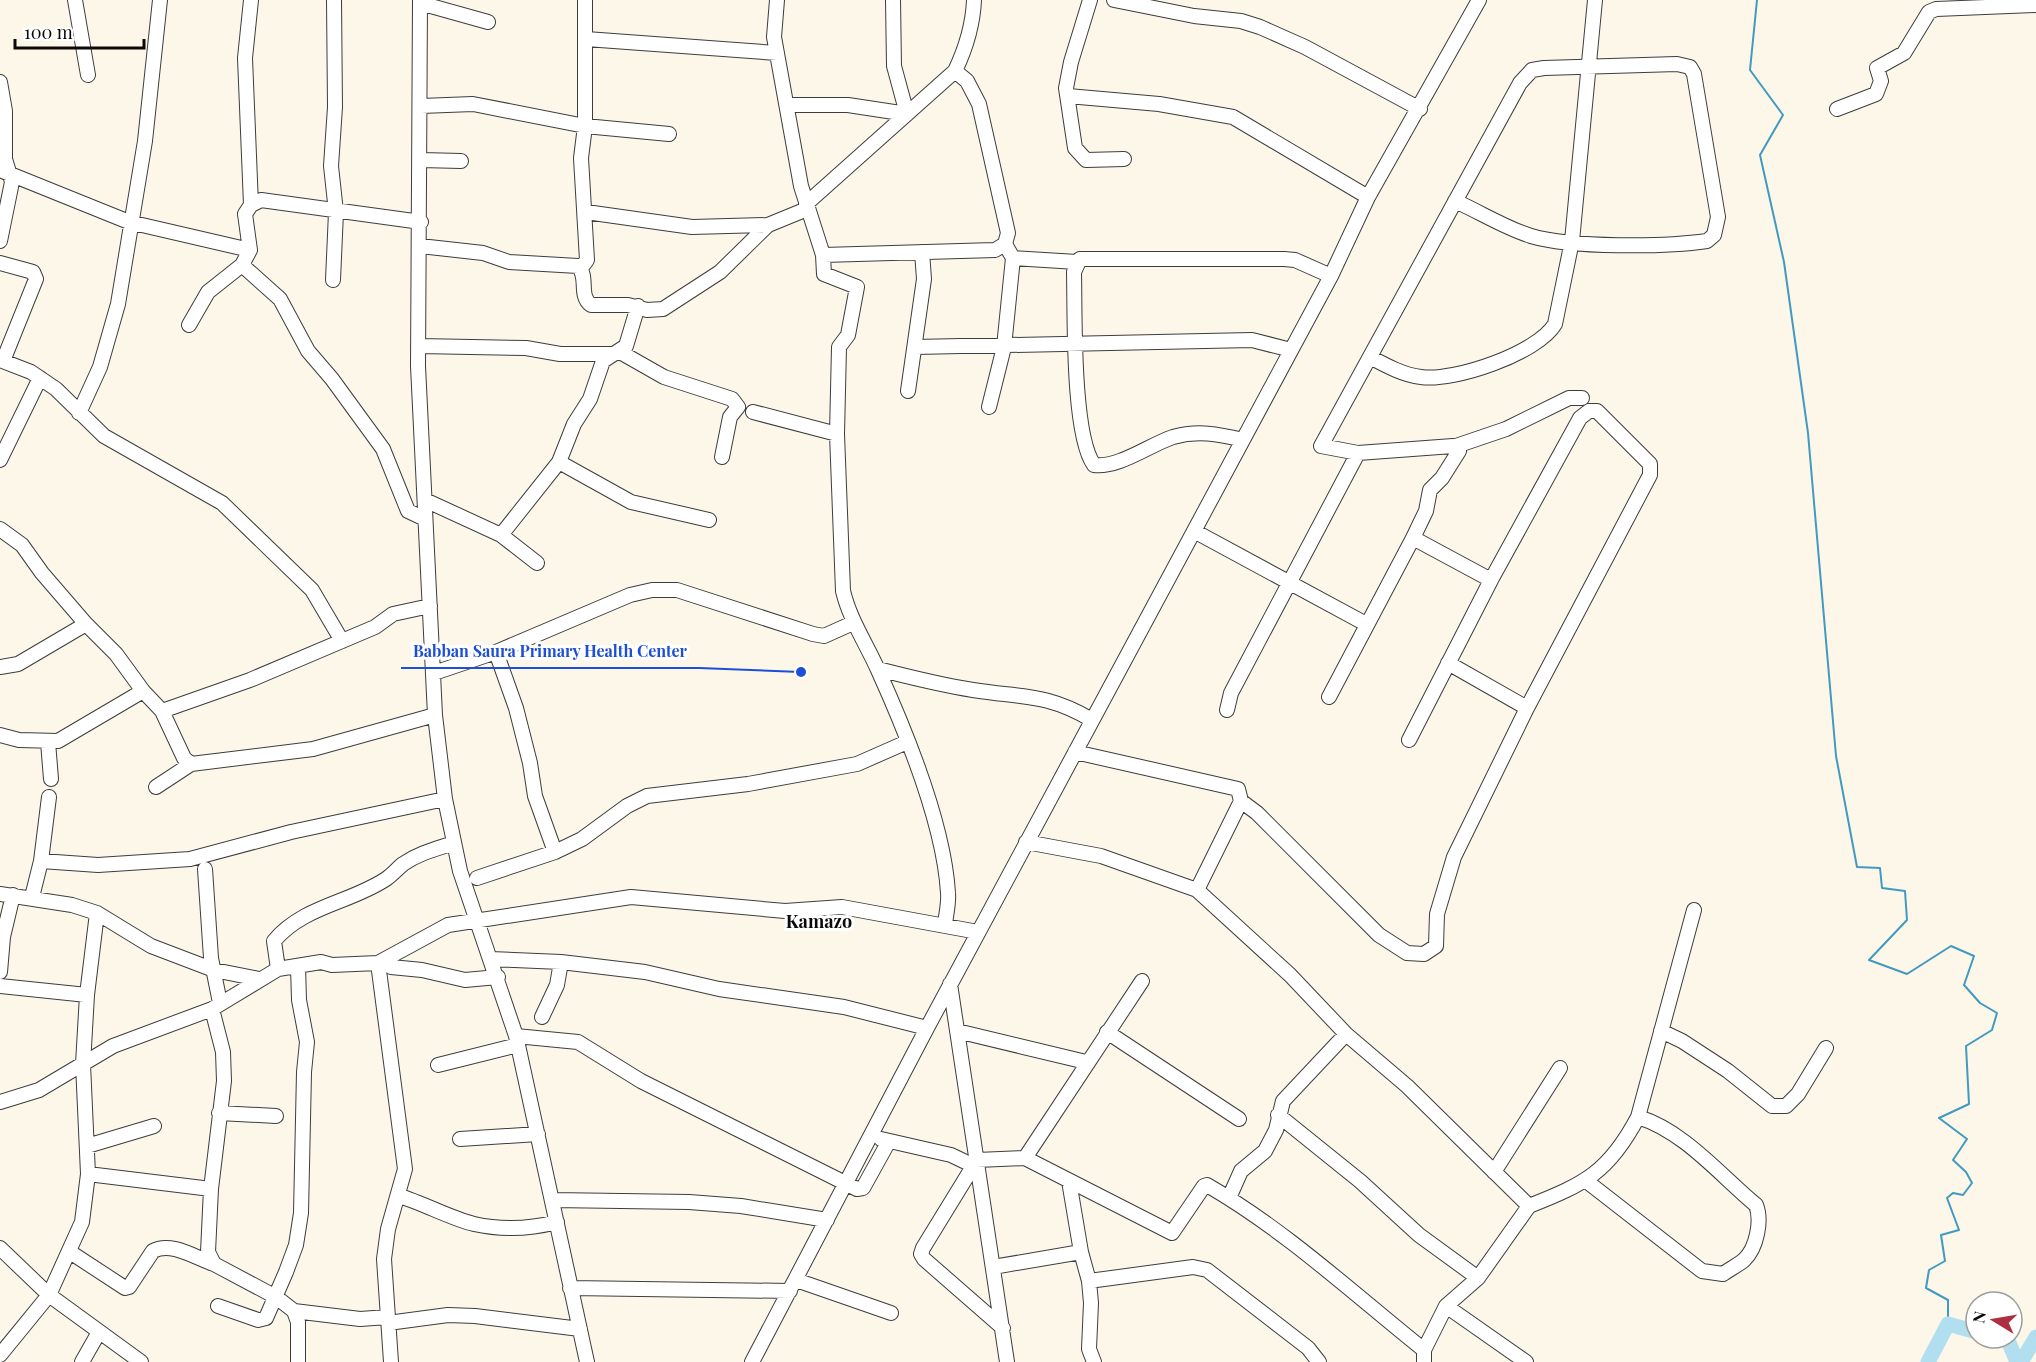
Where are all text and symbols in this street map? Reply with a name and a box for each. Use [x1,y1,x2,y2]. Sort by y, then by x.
scale bar [15,12,144,50]
text: 100 m [24,20,73,44]
callout: Babban Saura Primary Health Center [401,634,699,668]
text: Babban Saura Primary Health Center [413,640,688,661]
district label: Kamazo [786,909,852,933]
north arrow [1964,1290,2024,1350]
text: N [1967,1309,1990,1325]

